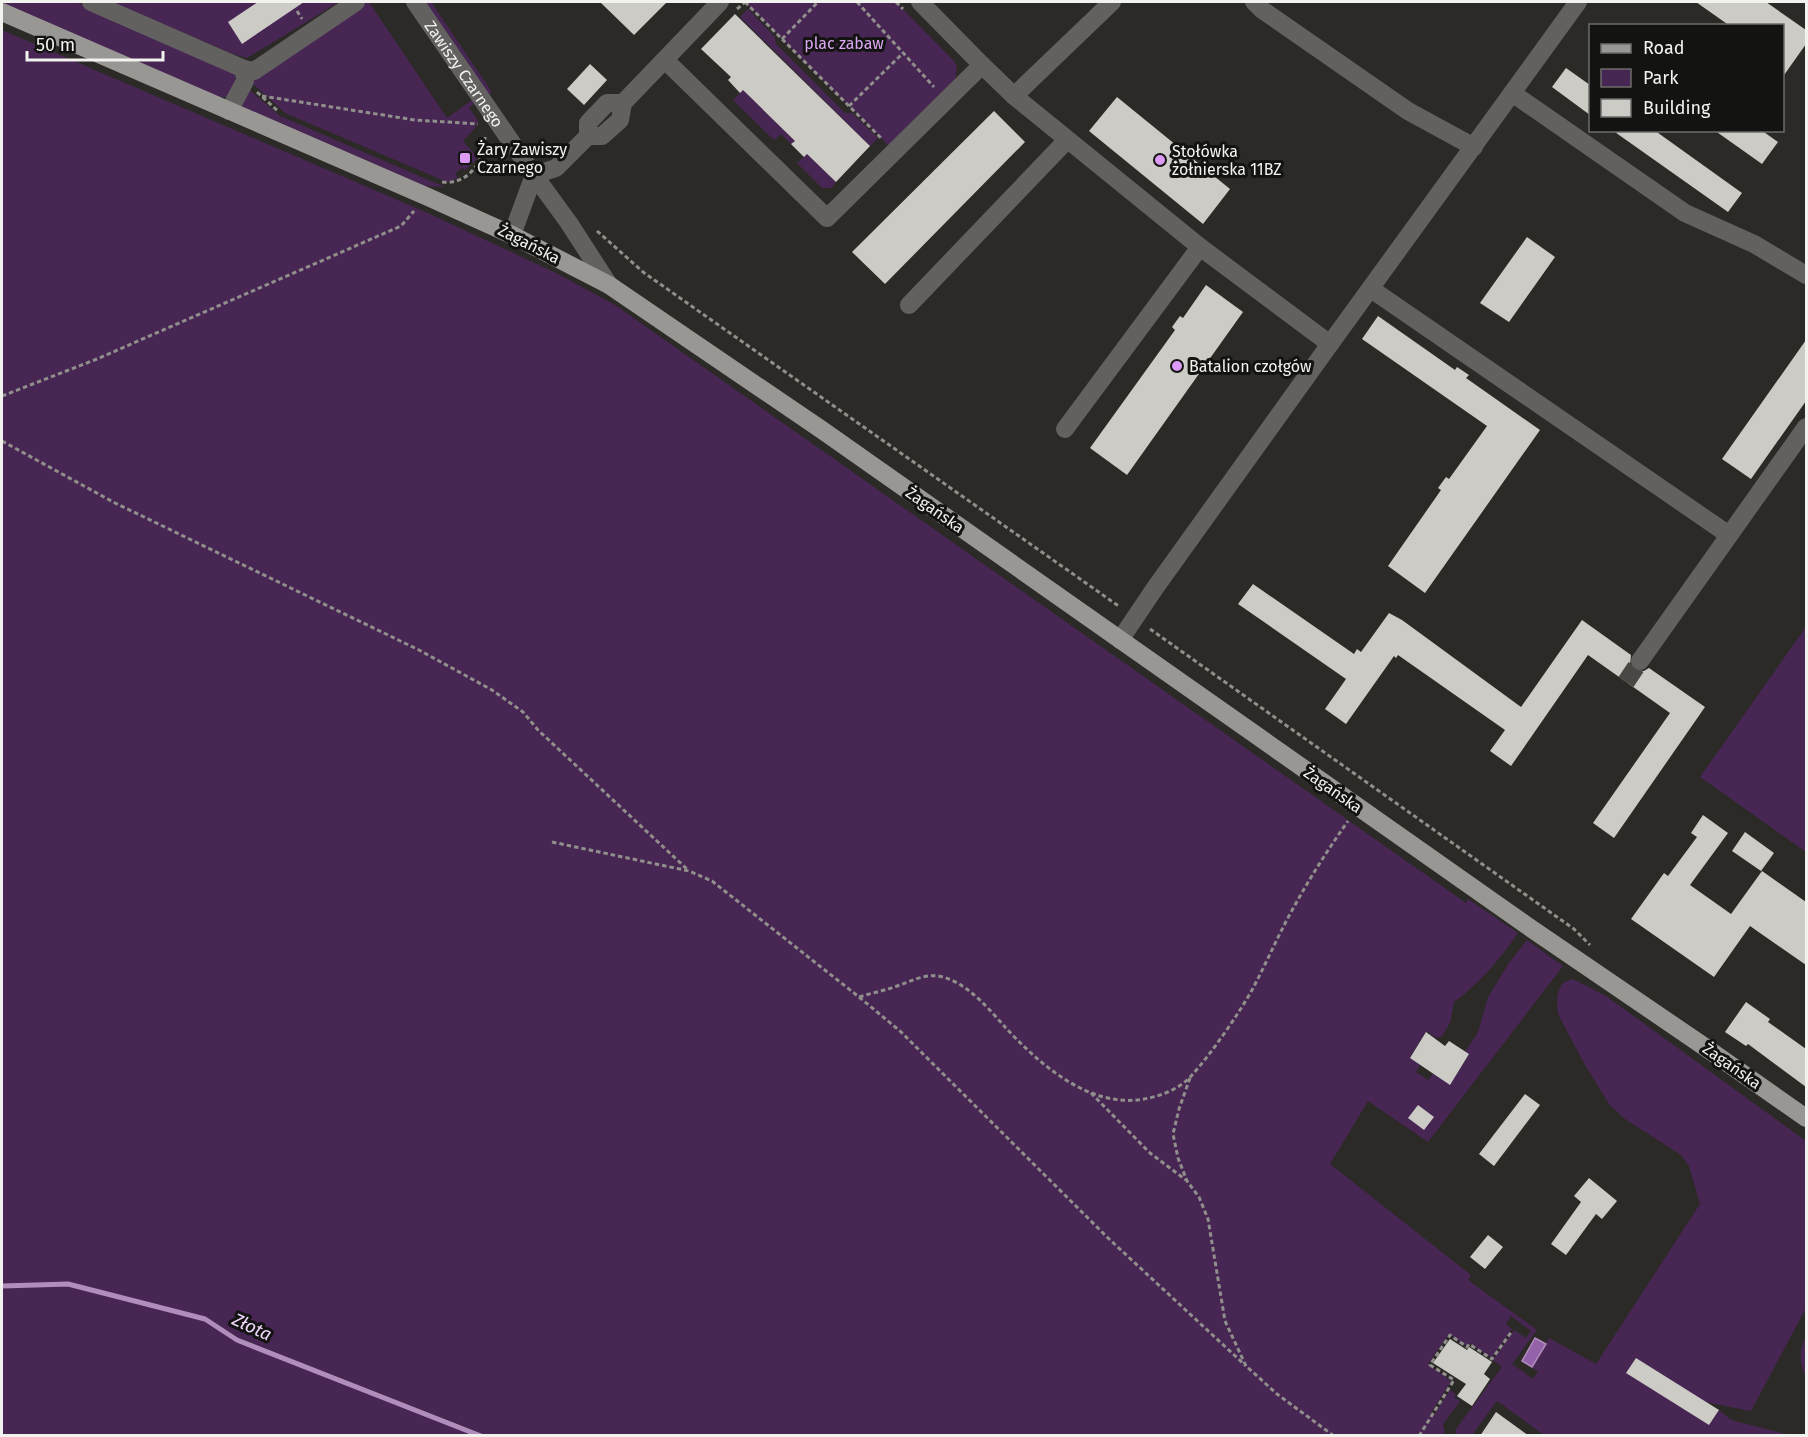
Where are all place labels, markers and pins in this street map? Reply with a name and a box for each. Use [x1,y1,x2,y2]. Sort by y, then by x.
place label: Żary Zawiszy Czarnego [477,139,567,177]
place label: Stołówka żołnierska 11BZ [1172,142,1282,179]
marker: Żary Zawiszy Czarnego [458,151,472,165]
marker: Stołówka żołnierska 11BZ [1153,153,1167,167]
place label: Batalion czołgów [1189,357,1312,376]
marker: Batalion czołgów [1170,359,1184,373]

